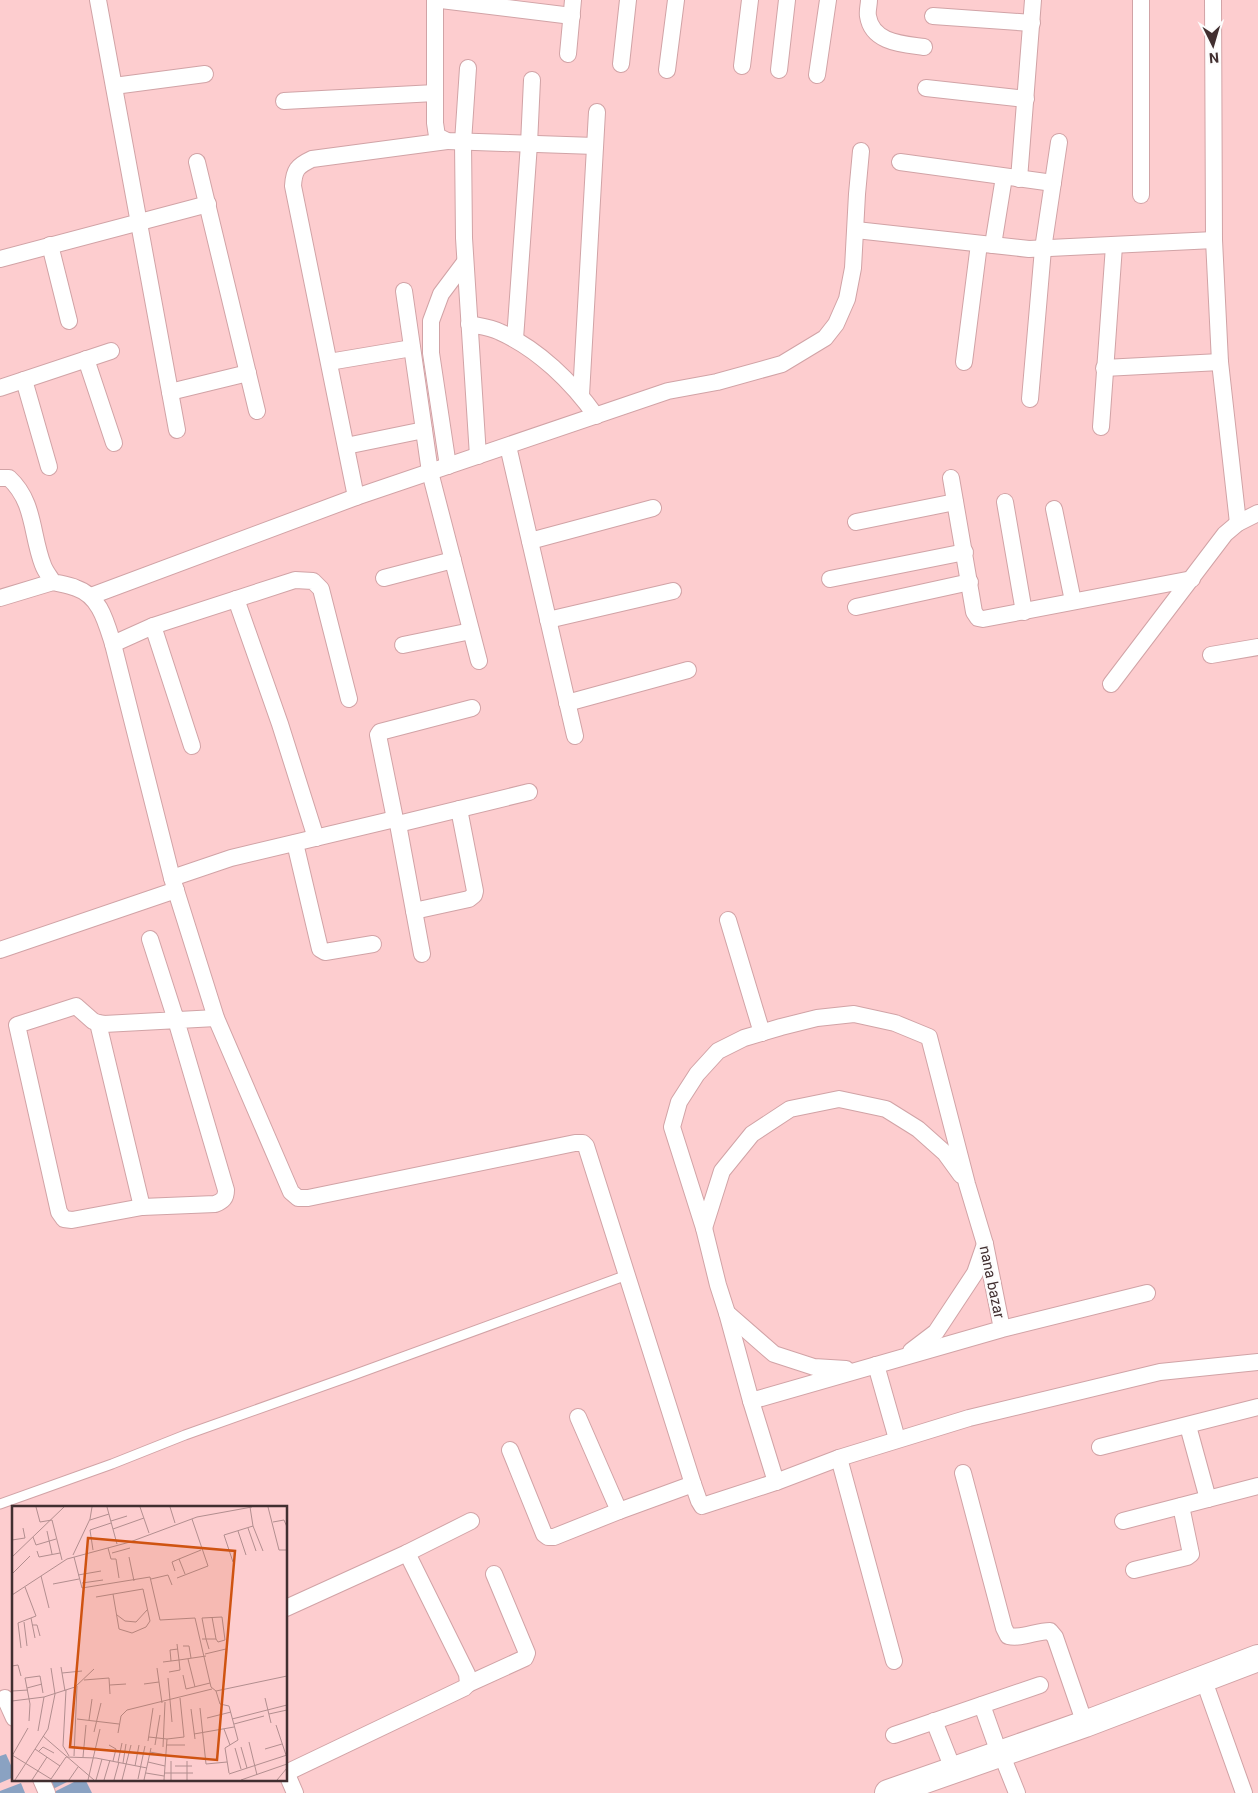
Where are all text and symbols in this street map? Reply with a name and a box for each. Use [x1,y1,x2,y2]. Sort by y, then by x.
north arrow [1188,20,1238,70]
text: N [1209,50,1220,66]
street label: nana bazar [976,1244,1008,1320]
inset map [12,1506,288,1780]

